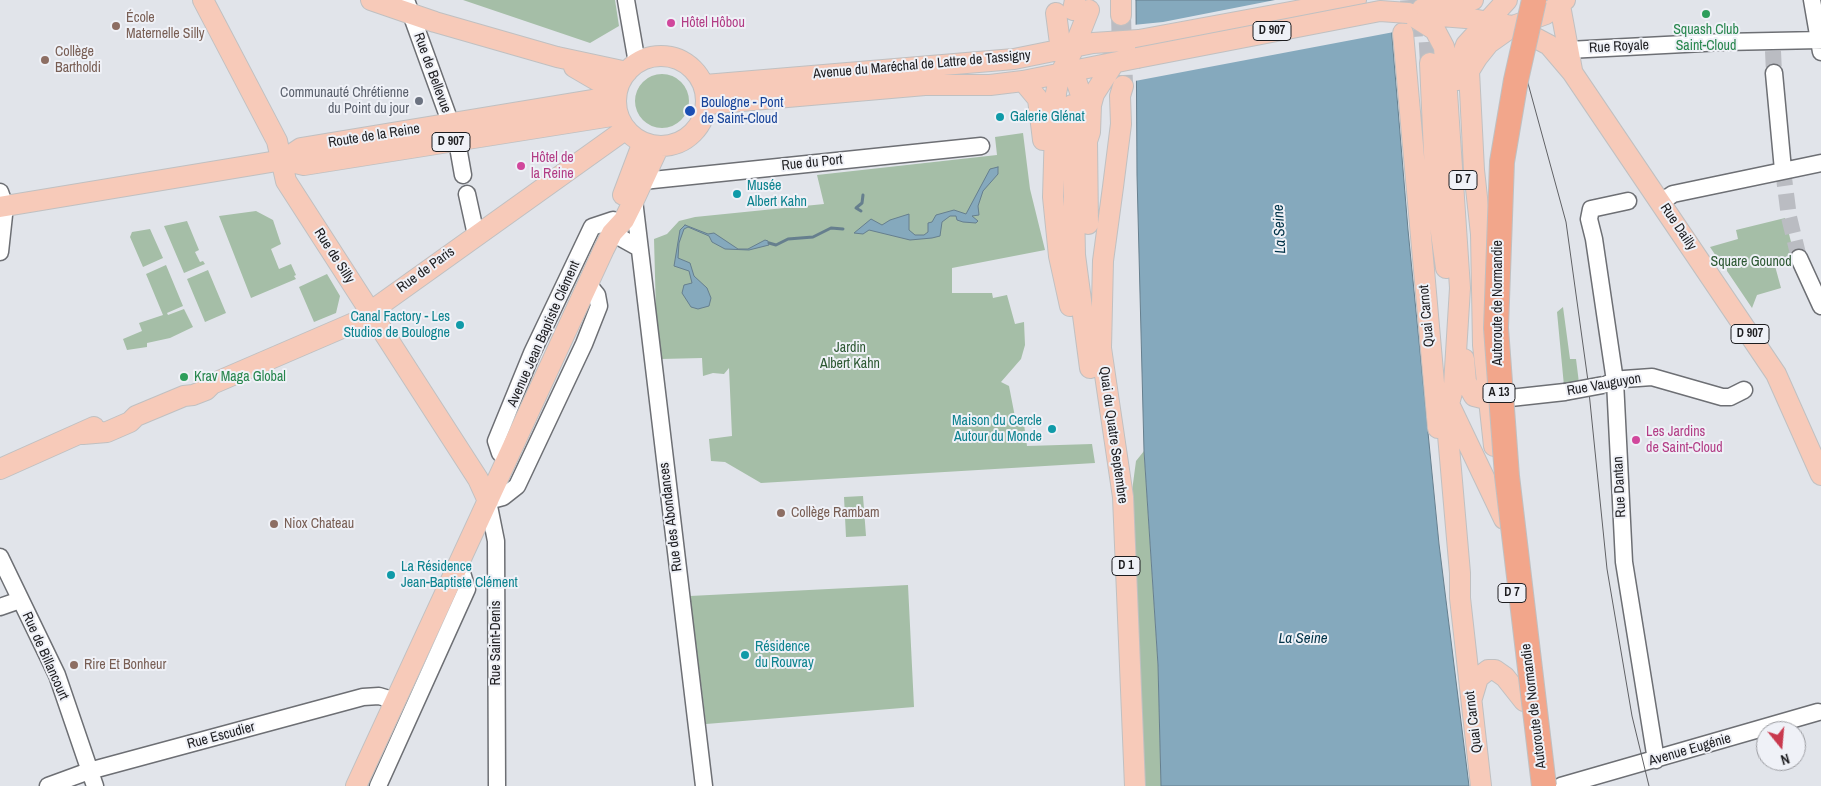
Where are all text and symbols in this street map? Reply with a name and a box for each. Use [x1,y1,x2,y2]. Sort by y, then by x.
marker: Squash Club Saint-Cloud [1700,8,1712,20]
place label: École Maternelle Silly [126,10,204,42]
place label: Hôtel Hôbou [681,15,745,31]
marker: Hôtel Hôbou [665,17,677,29]
marker: École Maternelle Silly [110,20,122,32]
road number: D 907 [1253,22,1291,40]
place label: Squash Club Saint-Cloud [1673,22,1739,54]
street label: Rue de Bellevue [410,31,454,115]
street label: Rue Royale [1589,37,1649,57]
place label: Collège Bartholdi [55,44,101,76]
street label: Avenue du Maréchal de Lattre de Tassigny [813,47,1031,83]
marker: Collège Bartholdi [39,54,51,66]
place label: Communauté Chrétienne du Point du jour [280,85,409,118]
marker: Communauté Chrétienne du Point du jour [413,95,425,107]
place label: Boulogne - Pont de Saint-Cloud [701,95,783,128]
marker: Boulogne - Pont de Saint-Cloud [683,104,697,118]
place label: Galerie Glénat [1010,109,1085,125]
marker: Galerie Glénat [994,111,1006,123]
street label: Route de la Reine [327,120,421,152]
road number: D 907 [432,132,470,152]
place label: Hôtel de la Reine [531,150,574,182]
street label: Rue du Port [781,151,843,175]
marker: Hôtel de la Reine [515,160,527,172]
road number: D 7 [1449,170,1477,190]
place label: Musée Albert Kahn [747,178,807,210]
marker: Musée Albert Kahn [731,188,743,200]
street label: Rue Dailly [1656,200,1700,254]
water label: La Seine [1270,204,1290,254]
street label: Rue de Silly [310,225,358,287]
street label: Autoroute de Normandie [1490,240,1506,366]
street label: Rue de Paris [394,244,458,296]
park label: Square Gounod [1710,254,1792,270]
street label: Avenue Jean Baptiste Clément [504,258,584,410]
street label: Quai Carnot [1416,284,1438,348]
place label: Canal Factory - Les Studios de Boulogne [343,309,450,342]
marker: Canal Factory - Les Studios de Boulogne [454,319,466,331]
road number: D 907 [1731,324,1769,344]
park label: Jardin Albert Kahn [820,340,880,372]
street label: Quai du Quatre Septembre [1095,365,1131,505]
place label: Krav Maga Global [194,369,286,385]
street label: Rue Vauguyon [1566,370,1642,400]
marker: Krav Maga Global [178,371,190,383]
road number: A 13 [1483,383,1515,402]
place label: Maison du Cercle Autour du Monde [952,413,1042,446]
marker: Maison du Cercle Autour du Monde [1046,423,1058,435]
place label: Les Jardins de Saint-Cloud [1646,424,1723,457]
marker: Les Jardins de Saint-Cloud [1630,434,1642,446]
street label: Rue Dantan [1610,456,1630,518]
street label: Rue des Abondances [656,461,686,573]
place label: Collège Rambam [791,505,880,521]
marker: Collège Rambam [775,507,787,519]
place label: Niox Chateau [284,516,354,532]
marker: Niox Chateau [268,518,280,530]
road number: D 1 [1112,556,1140,576]
place label: La Résidence Jean-Baptiste Clément [401,559,518,592]
marker: La Résidence Jean-Baptiste Clément [385,569,397,581]
road number: D 7 [1498,584,1526,602]
street label: Rue Saint-Denis [488,601,504,685]
street label: Rue de Billancourt [18,609,72,703]
water label: La Seine [1278,630,1328,648]
place label: Résidence du Rouvray [755,639,814,672]
street label: Autoroute de Normandie [1518,643,1550,769]
marker: Résidence du Rouvray [739,649,751,661]
place label: Rire Et Bonheur [84,657,166,673]
marker: Rire Et Bonheur [68,659,80,671]
street label: Quai Carnot [1462,690,1486,754]
street label: Rue Escudier [185,719,257,753]
north arrow [1756,721,1806,771]
street label: Avenue Eugénie [1647,730,1733,770]
text: N [1779,750,1792,769]

